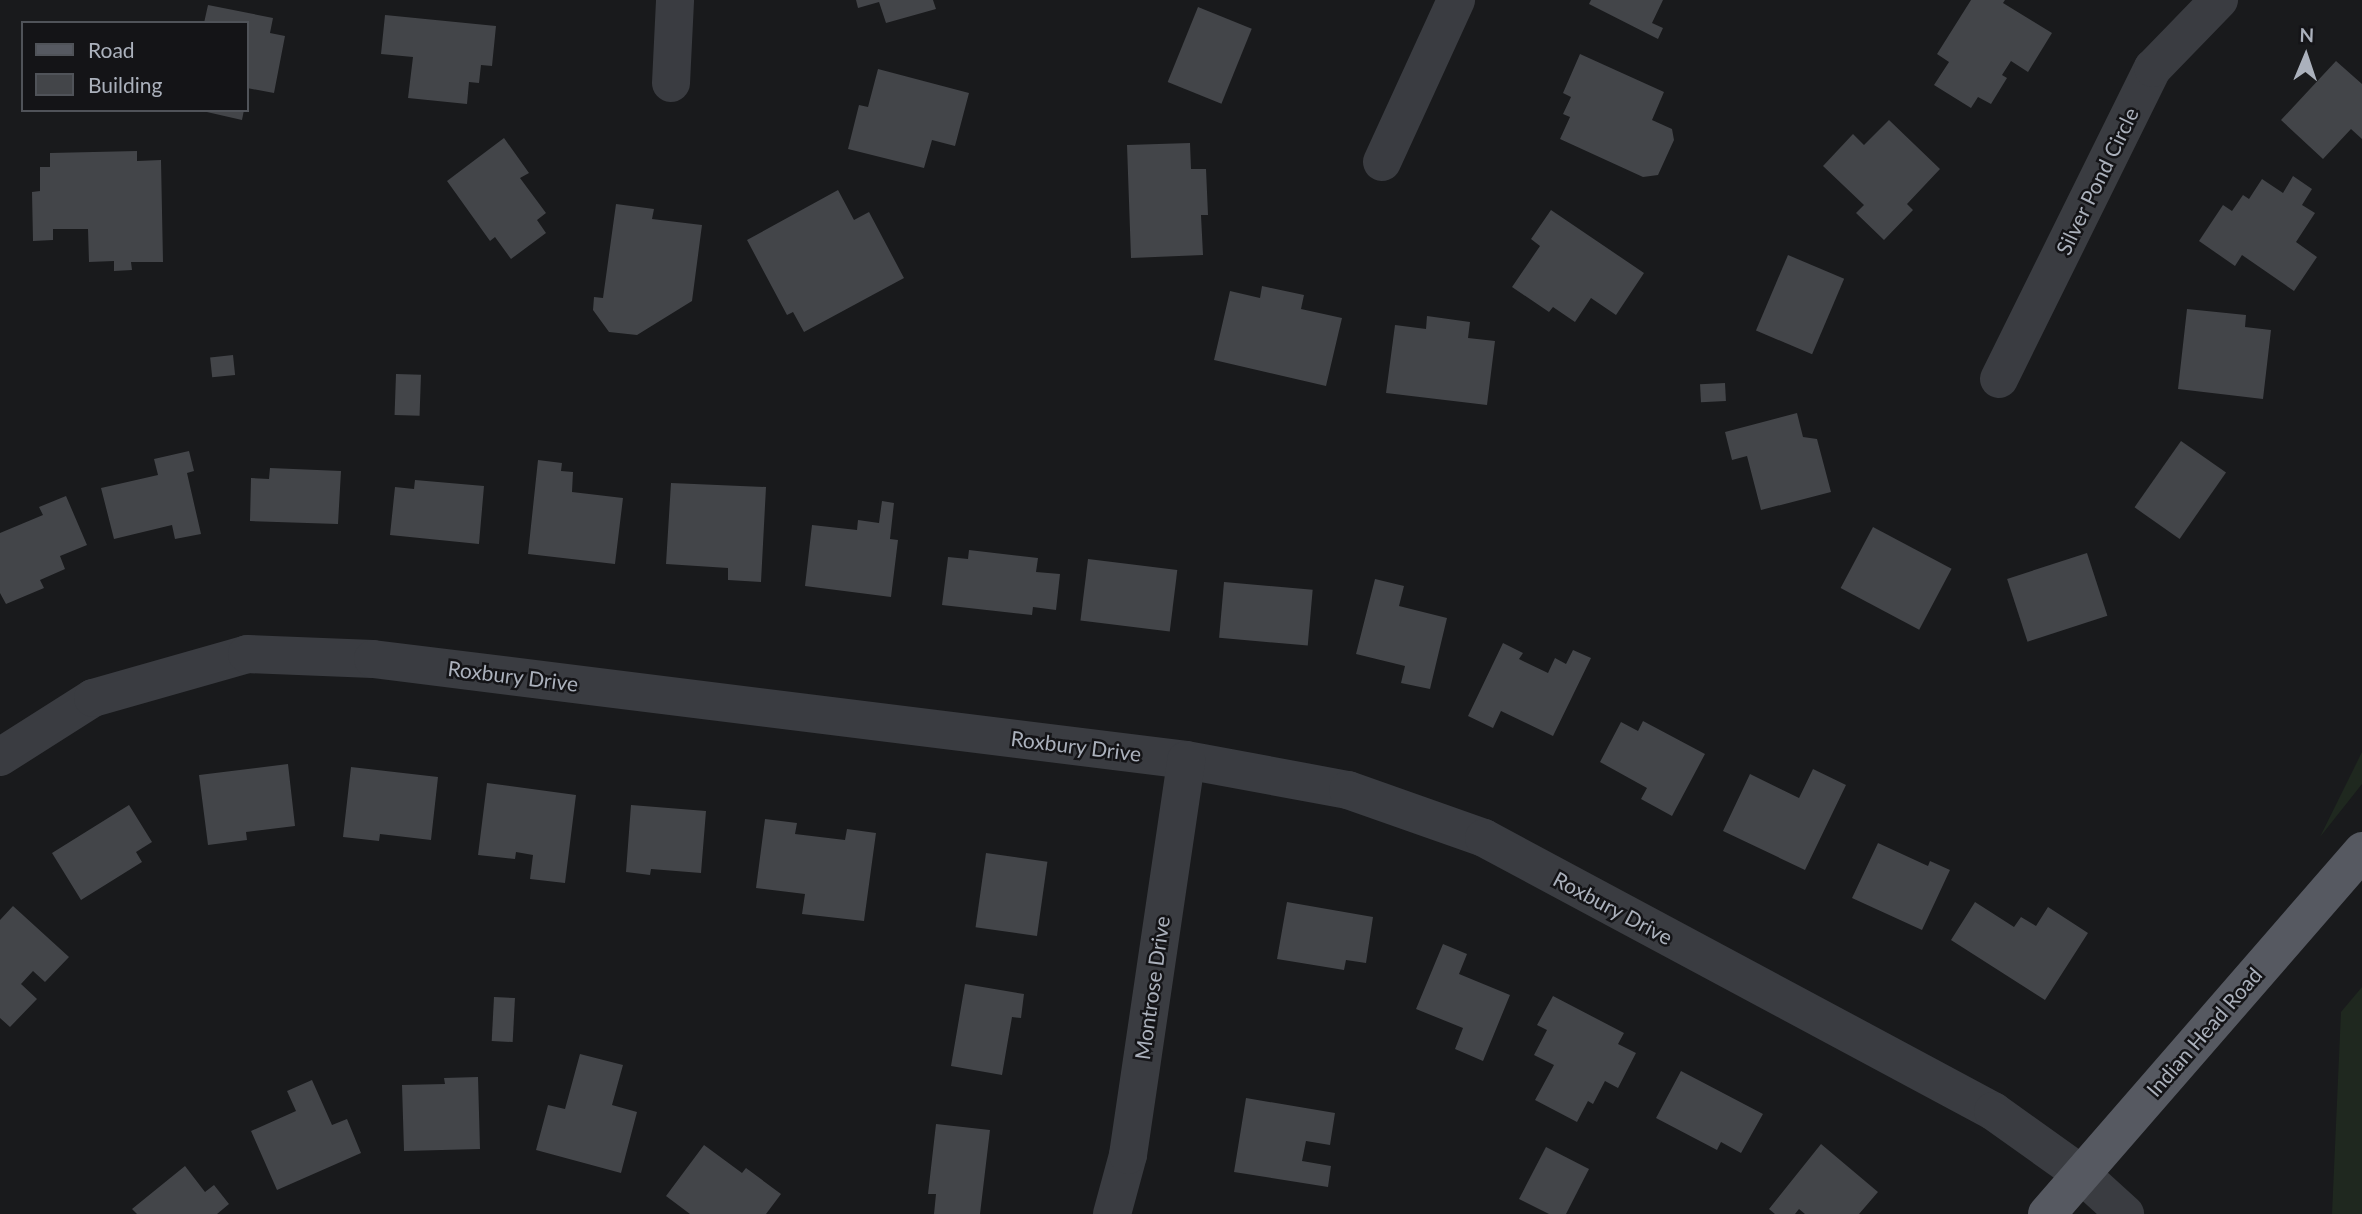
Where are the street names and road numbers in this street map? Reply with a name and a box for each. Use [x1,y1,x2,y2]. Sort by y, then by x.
street label: Silver Pond Circle [2050,103,2144,259]
street label: Roxbury Drive [446,655,580,697]
street label: Roxbury Drive [1009,725,1143,767]
street label: Roxbury Drive [1549,866,1677,950]
street label: Montrose Drive [1129,914,1175,1062]
street label: Indian Head Road [2141,962,2267,1102]

